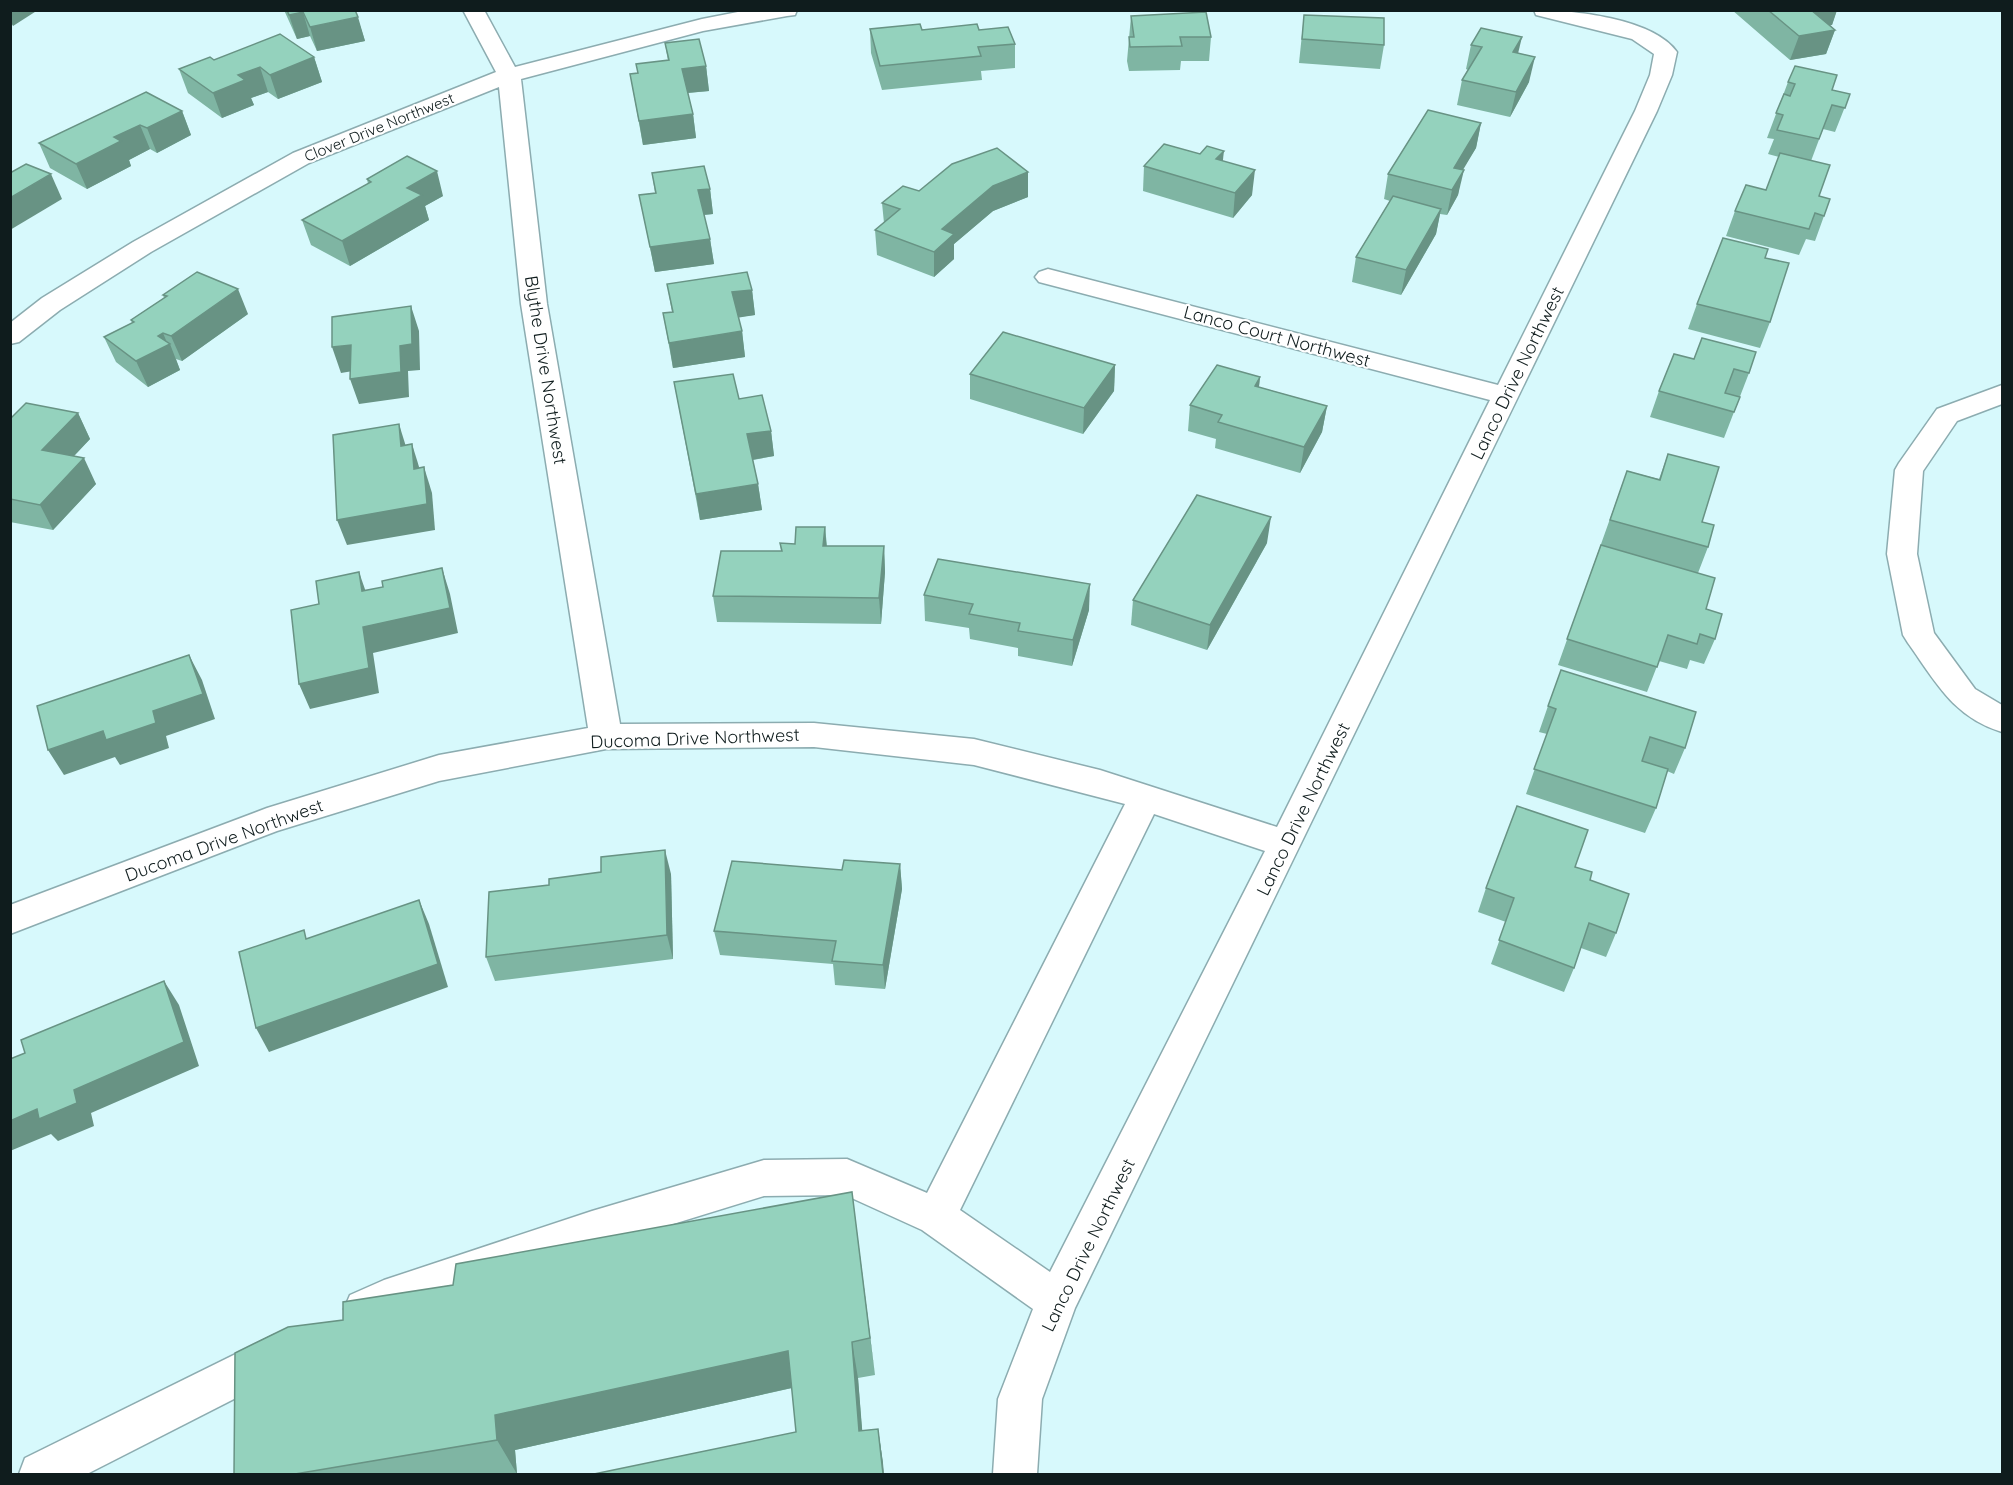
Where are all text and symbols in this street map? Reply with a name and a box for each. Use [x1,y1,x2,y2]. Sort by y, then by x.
street label: Clover Drive Northwest [301,88,457,166]
street label: Blythe Drive Northwest [520,274,572,466]
street label: Lanco Drive Northwest [1465,283,1569,463]
street label: Lanco Court Northwest [1181,300,1373,372]
street label: Lanco Drive Northwest [1251,719,1355,899]
street label: Ducoma Drive Northwest [590,723,800,753]
street label: Ducoma Drive Northwest [122,793,326,887]
street label: Lanco Drive Northwest [1036,1155,1140,1335]

